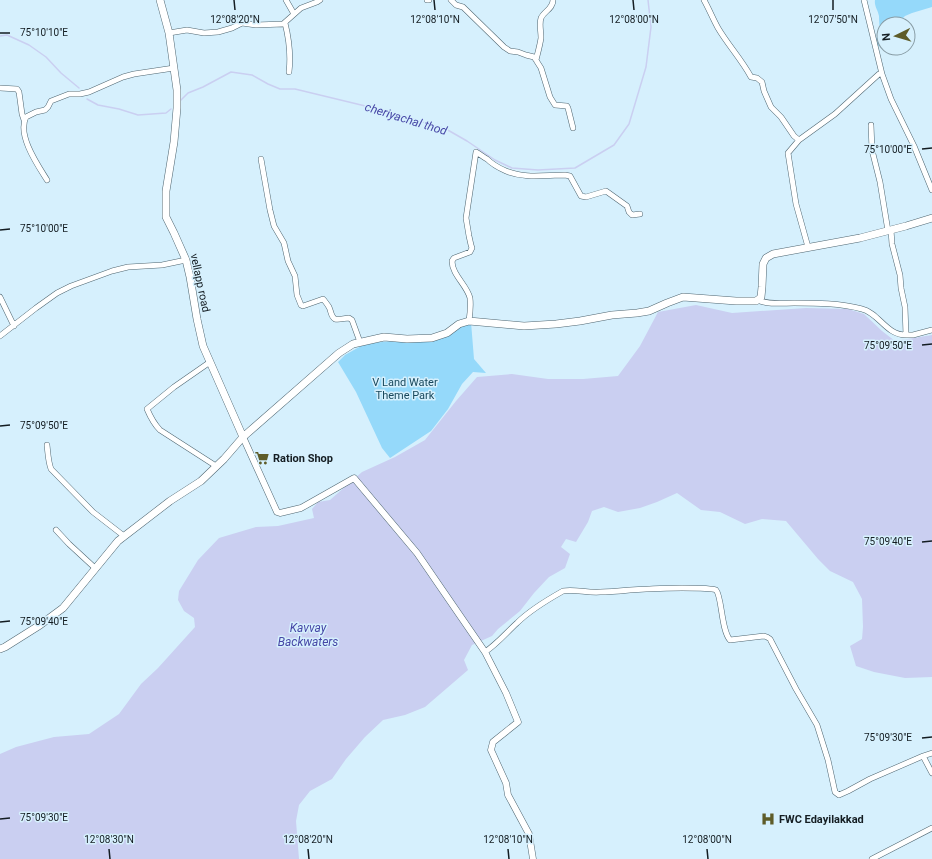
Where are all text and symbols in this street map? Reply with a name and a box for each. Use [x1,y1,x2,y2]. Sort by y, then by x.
text: 12°08'20"N [210,14,260,25]
text: 12°08'10"N [410,14,460,25]
text: 12°08'00"N [609,14,659,25]
text: 12°07'50"N [808,14,858,25]
north arrow [876,16,916,56]
text: 75°10'10"E [20,27,68,38]
text: N [880,32,893,41]
water label: cheriyachal thod [363,100,449,138]
text: 75°10'00"E [864,144,912,155]
text: 75°10'00"E [20,223,68,234]
street label: vellapp road [187,253,213,313]
text: 75°09'50"E [864,340,912,351]
park label: V Land Water Theme Park [372,376,438,402]
text: 75°09'50"E [20,420,68,431]
supermarket icon: Ration Shop [254,450,270,466]
place label: Ration Shop [273,452,333,465]
text: 75°09'40"E [864,536,912,547]
text: 75°09'40"E [20,616,68,627]
water label: Kavvay Backwaters [278,621,338,649]
text: 75°09'30"E [864,732,912,743]
hospital icon: FWC Edayilakkad [760,811,776,827]
text: 75°09'30"E [20,812,68,823]
place label: FWC Edayilakkad [779,813,864,826]
text: 12°08'30"N [84,834,134,845]
text: 12°08'20"N [283,834,333,845]
text: 12°08'10"N [483,834,533,845]
text: 12°08'00"N [682,834,732,845]

